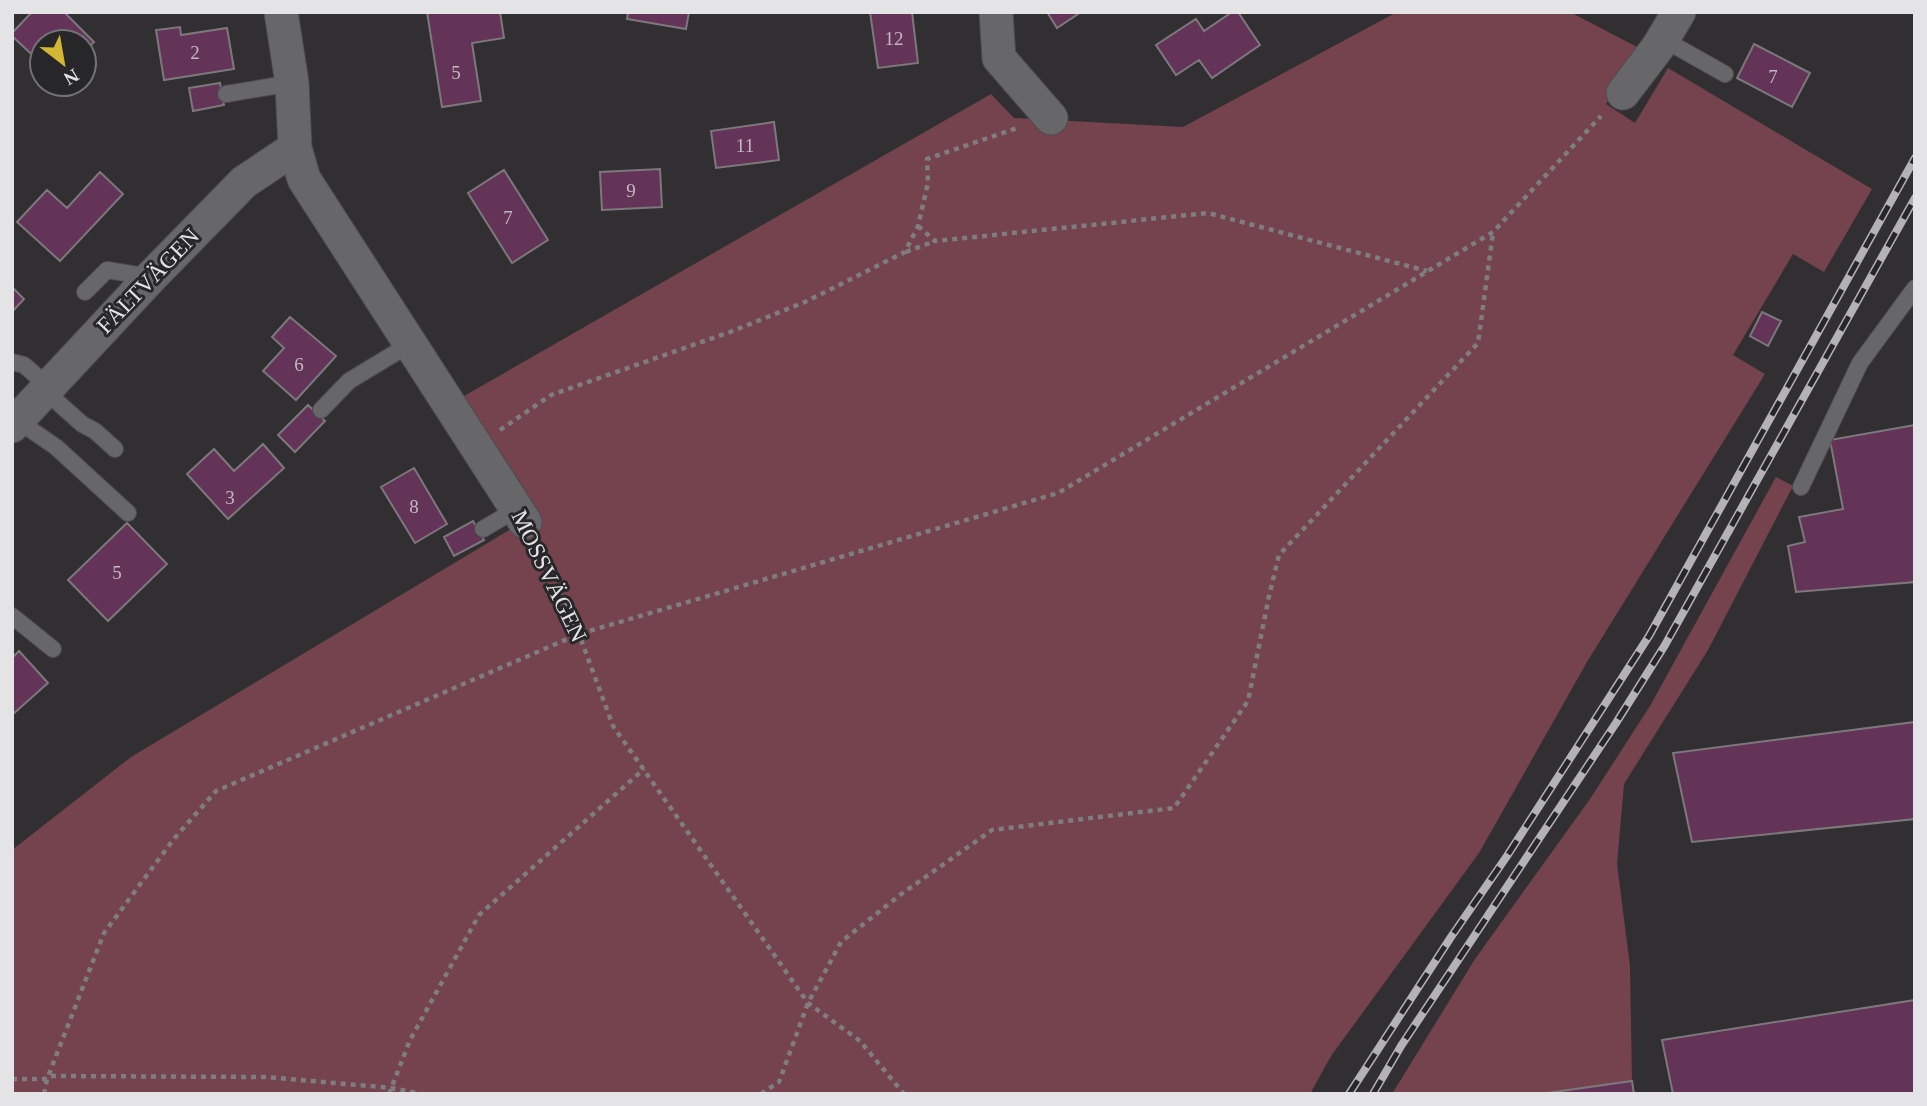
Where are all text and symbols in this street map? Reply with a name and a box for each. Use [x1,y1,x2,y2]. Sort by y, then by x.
north arrow [28,28,98,98]
house number: 12 [885,28,904,49]
house number: 2 [190,42,200,63]
house number: 5 [451,62,461,83]
text: N [60,65,83,90]
house number: 7 [1768,66,1778,87]
house number: 11 [736,135,754,156]
house number: 9 [626,180,636,201]
house number: 7 [503,207,513,228]
street label: FÄLTVÄGEN [92,223,204,339]
house number: 6 [294,354,304,375]
house number: 3 [225,487,235,508]
house number: 8 [409,496,419,517]
street label: MOSSVÄGEN [506,506,592,646]
house number: 5 [112,562,122,583]

